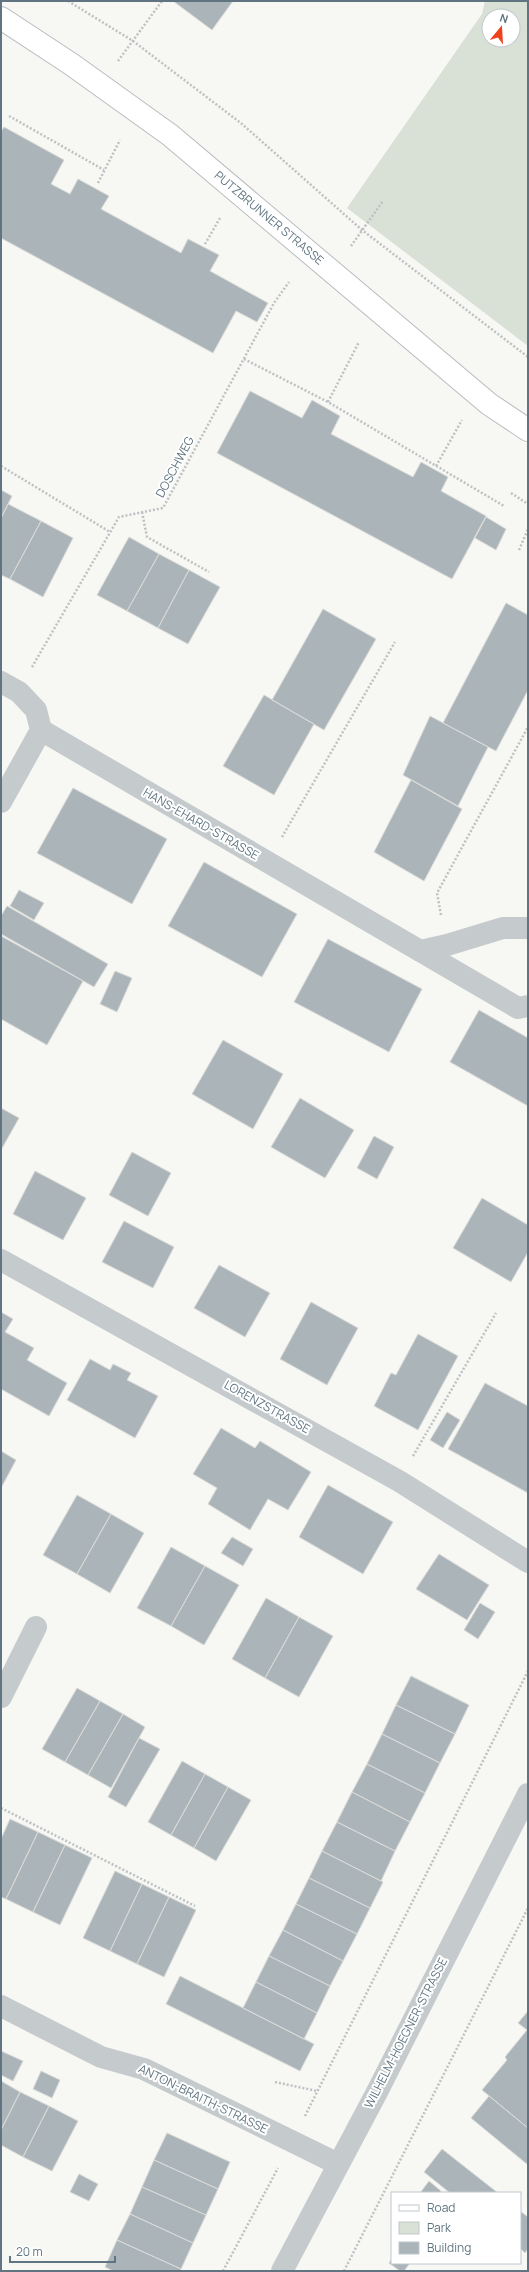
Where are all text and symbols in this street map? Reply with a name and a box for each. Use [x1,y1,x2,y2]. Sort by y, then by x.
north arrow [481,8,521,48]
text: N [498,10,510,26]
street label: PUTZBRUNNER STRASSE [211,167,328,269]
street label: DOSCHWEG [151,433,198,500]
street label: HANS-EHARD-STRASSE [140,783,262,864]
street label: LORENZSTRASSE [221,1376,313,1437]
street label: WILHELM-HOEGNER-STRASSE [360,1954,451,2111]
street label: ANTON-BRAITH-STRASSE [136,2060,271,2137]
legend [391,2192,521,2264]
text: Road [427,2199,455,2216]
text: Park [427,2219,452,2236]
scale bar [10,2238,115,2264]
text: Building [427,2239,471,2256]
text: 20 m [16,2243,43,2260]

